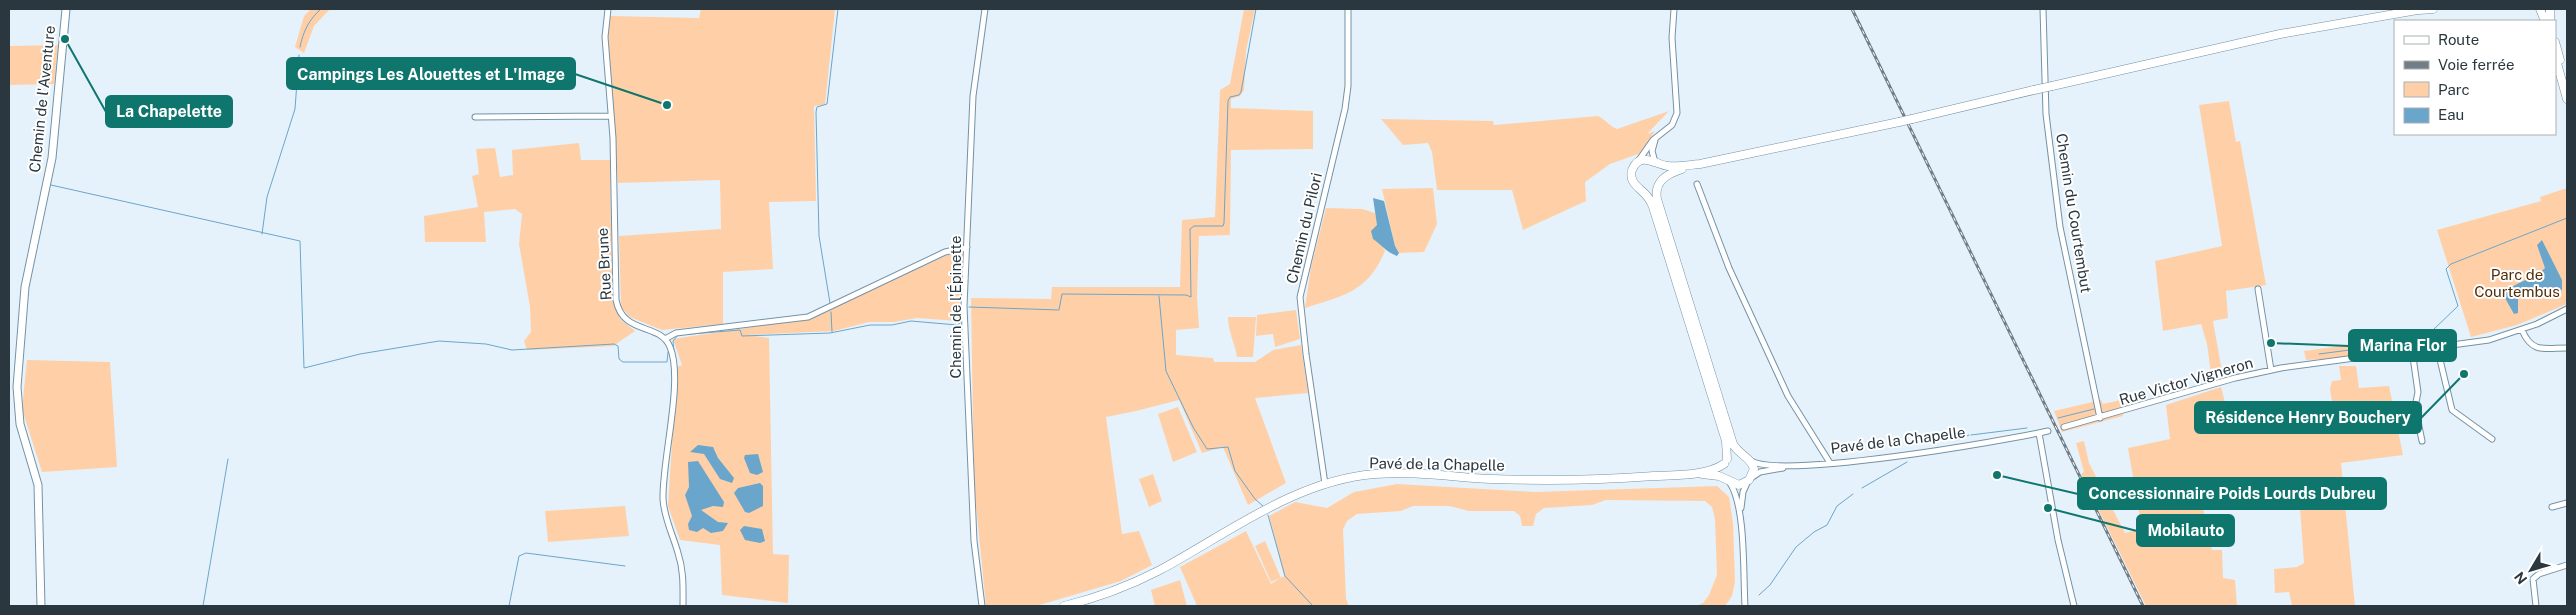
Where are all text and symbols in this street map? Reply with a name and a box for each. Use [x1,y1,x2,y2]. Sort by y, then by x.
legend [2394,20,2556,135]
street label: Chemin de l'Aventure [26,25,58,173]
text: Route [2438,31,2479,48]
text: Voie ferrée [2438,56,2515,73]
callout: Campings Les Alouettes et L'Image [287,58,575,89]
text: Campings Les Alouettes et L'Image [297,65,565,84]
text: Parc [2438,81,2470,98]
callout: La Chapelette [106,96,232,127]
text: La Chapelette [116,102,222,121]
text: Eau [2438,106,2464,123]
street label: Chemin du Courtembut [2053,132,2095,294]
street label: Chemin du Pilori [1283,171,1325,285]
street label: Rue Brune [594,227,614,301]
street label: Chemin de l'Épinette [947,236,964,378]
park label: Parc de Courtembus [2474,266,2560,300]
callout: Marina Flor [2349,330,2456,361]
text: Marina Flor [2359,336,2447,355]
street label: Rue Victor Vigneron [2117,354,2255,408]
callout: Résidence Henry Bouchery [2195,402,2421,433]
text: Résidence Henry Bouchery [2205,408,2411,427]
street label: Pavé de la Chapelle [1830,423,1966,457]
street label: Pavé de la Chapelle [1369,454,1505,474]
callout: Concessionnaire Poids Lourds Dubreu [2078,478,2386,509]
text: Concessionnaire Poids Lourds Dubreu [2088,484,2376,503]
callout: Mobilauto [2137,515,2234,546]
text: Mobilauto [2147,521,2225,540]
north arrow [2506,545,2556,595]
text: N [2511,569,2530,587]

